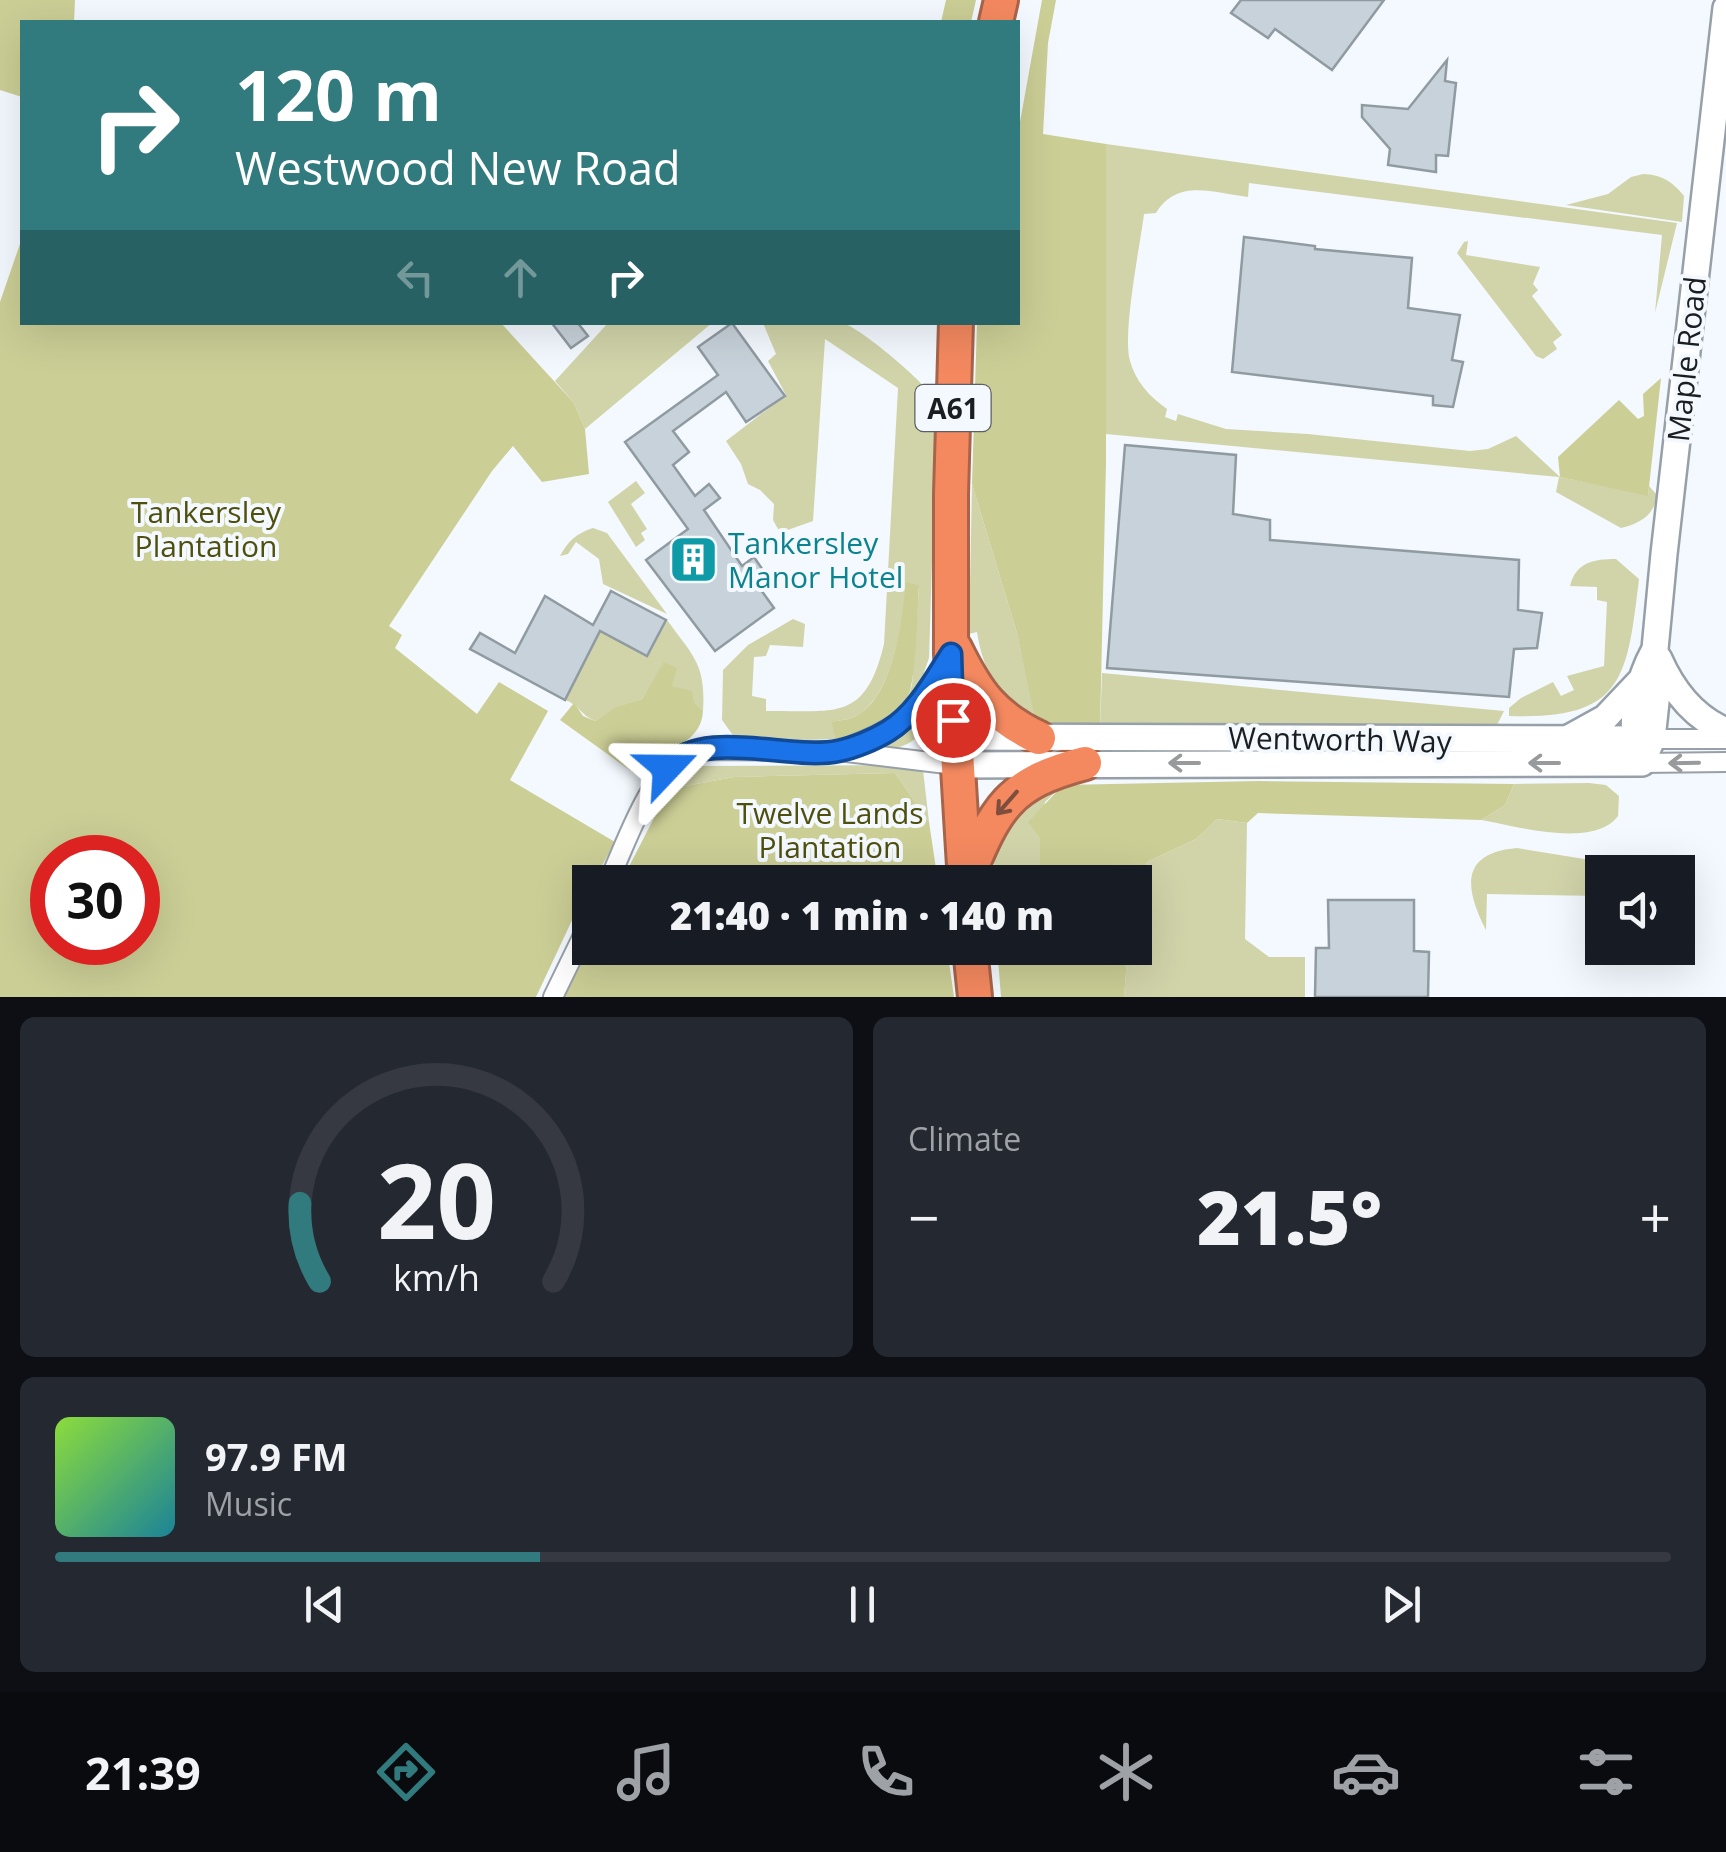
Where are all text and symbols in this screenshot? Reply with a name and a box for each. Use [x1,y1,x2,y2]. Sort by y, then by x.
text: 120 m [235,46,442,142]
icon: right [70,60,200,190]
text: Westwood New Road [235,137,681,198]
icon: left [388,250,443,305]
icon: ahead [493,250,548,305]
icon: right [598,250,653,305]
street label: Maple Road [1657,274,1715,444]
road number: A61 [916,385,990,431]
park label: Tankersley Plantation [131,491,282,566]
place label: Tankersley Manor Hotel [728,522,903,597]
building icon: Tankersley Manor Hotel [667,533,719,585]
pin [911,678,996,763]
icon: arrive [926,693,981,748]
position arrow [615,716,719,820]
street label: Wentworth Way [1228,717,1453,761]
one-way arrow [1169,754,1202,772]
one-way arrow [1529,754,1562,772]
one-way arrow [1668,754,1700,772]
one-way arrow [995,790,1018,815]
park label: Twelve Lands Plantation [736,792,924,867]
speed limit sign: 30 [30,835,160,965]
map controls [1585,855,1695,965]
button: sound [1585,855,1695,965]
text: 21:40 · 1 min · 140 m [670,889,1054,941]
text: Climate [908,1117,1021,1160]
text: 20 [377,1128,496,1269]
text: 21.5° [1197,1165,1382,1267]
text: − [908,1179,939,1254]
text: + [1640,1179,1671,1254]
text: km/h [393,1253,480,1301]
text: 97.9 FM [205,1430,348,1482]
text: Music [205,1482,292,1525]
icon: previous [297,1577,352,1632]
icon: pause [835,1577,890,1632]
icon: next [1374,1577,1429,1632]
icon: directions [371,1737,441,1807]
icon: music [611,1737,681,1807]
icon: phone [851,1737,921,1807]
icon: climate [1091,1737,1161,1807]
icon: car [1331,1737,1401,1807]
icon: filters [1571,1737,1641,1807]
text: 21:39 [85,1742,201,1803]

